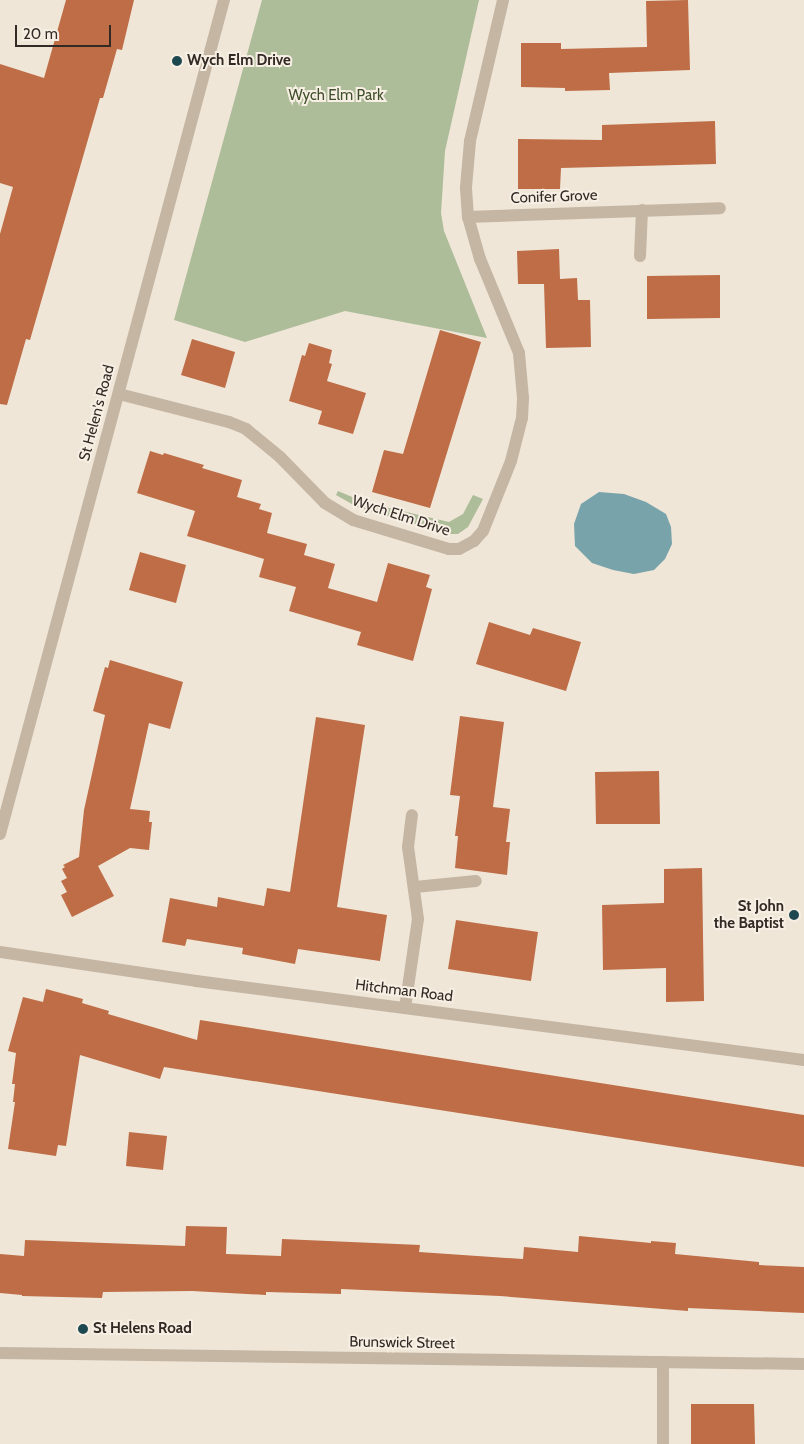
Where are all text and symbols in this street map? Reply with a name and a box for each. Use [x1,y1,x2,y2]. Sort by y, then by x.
scale bar [18,15,114,47]
text: 20 m [23,25,58,43]
place label: Wych Elm Drive [187,52,291,70]
marker: Wych Elm Drive [171,55,183,67]
park label: Wych Elm Park [288,87,384,105]
street label: Conifer Grove [510,186,598,208]
street label: St Helen's Road [76,363,118,463]
street label: Wych Elm Drive [350,492,452,540]
place label: St John the Baptist [714,897,784,932]
marker: St John the Baptist [788,909,800,921]
street label: Hitchman Road [354,976,454,1006]
place label: St Helens Road [93,1320,192,1338]
marker: St Helens Road [77,1323,89,1335]
street label: Brunswick Street [349,1333,455,1353]

